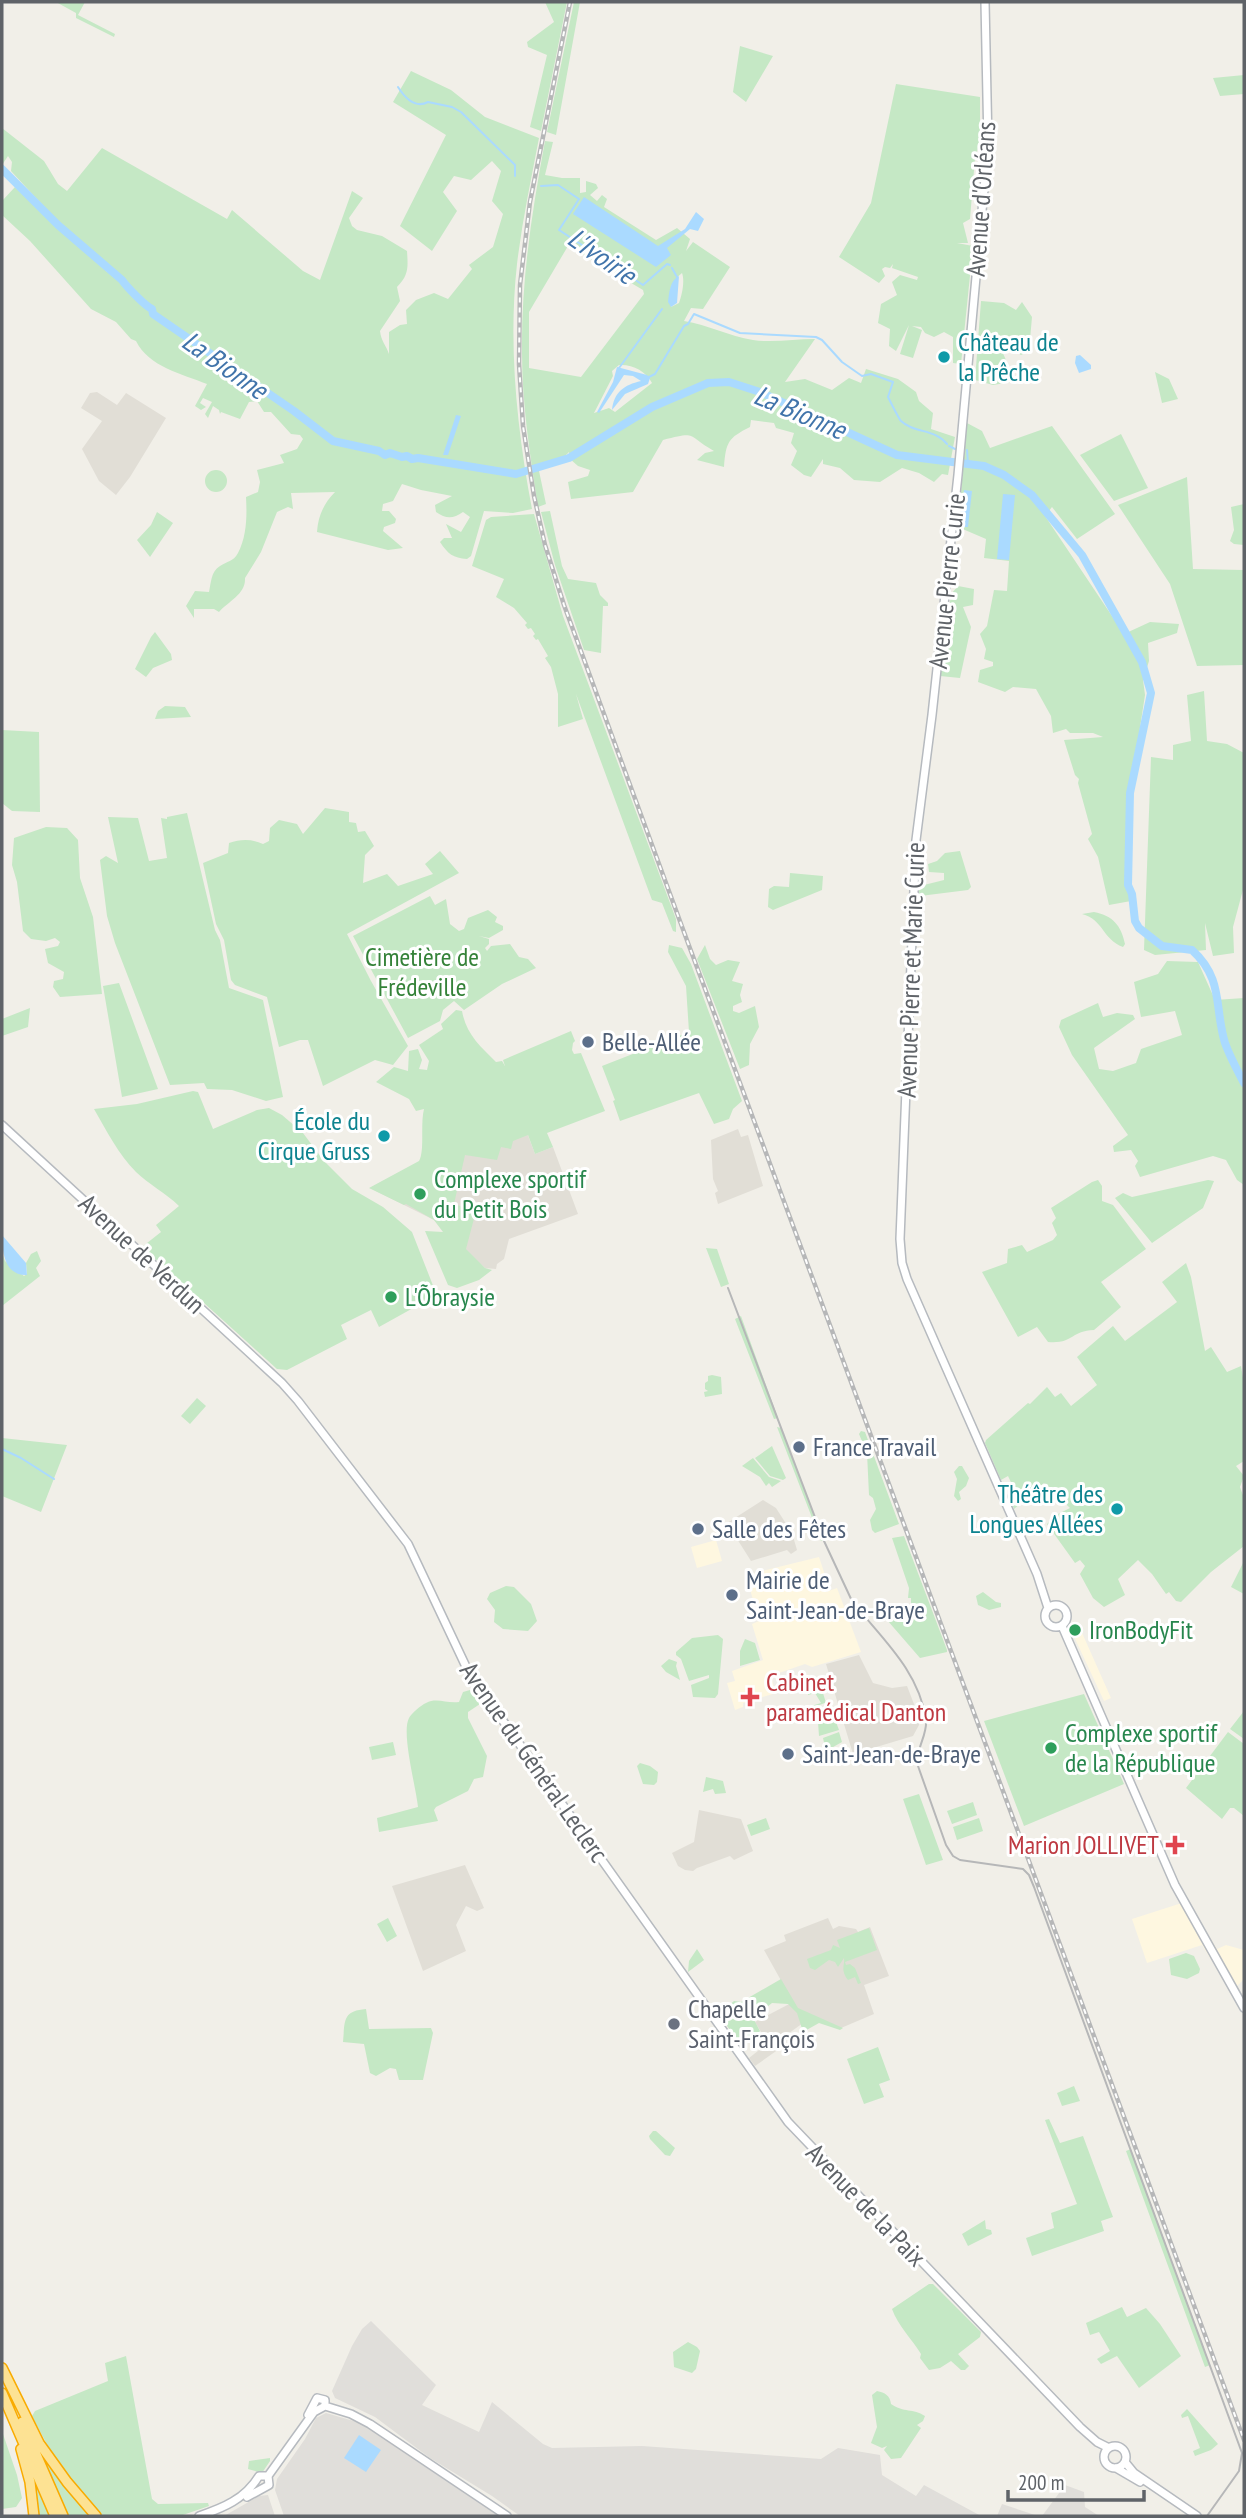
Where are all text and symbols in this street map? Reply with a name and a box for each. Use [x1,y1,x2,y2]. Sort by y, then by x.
street label: Avenue d'Orléans [959,120,1002,278]
water label: L'Ivoirie [561,219,645,294]
water label: La Bionne [175,322,277,409]
place label: Château de la Prêche [958,325,1059,388]
marker: Château de la Prêche [936,349,952,365]
water label: La Bionne [749,376,854,448]
street label: Avenue Pierre Curie [921,492,972,670]
street label: Avenue Pierre et Marie Curie [890,842,931,1098]
park label: Cimetière de Frédeville [365,940,479,1003]
place label: Belle-Allée [602,1025,701,1058]
marker: Belle-Allée [580,1034,596,1050]
place label: École du Cirque Gruss [258,1104,370,1167]
marker: École du Cirque Gruss [376,1128,392,1144]
place label: Complexe sportif du Petit Bois [434,1162,587,1225]
marker: Complexe sportif du Petit Bois [412,1186,428,1202]
street label: Avenue de Verdun [72,1187,212,1321]
place label: L'Õbraysie [405,1280,495,1313]
marker: L'Õbraysie [383,1289,399,1305]
place label: France Travail [813,1430,936,1463]
marker: France Travail [791,1439,807,1455]
place label: Théâtre des Longues Allées [969,1477,1103,1540]
marker: Théâtre des Longues Allées [1109,1501,1125,1517]
place label: Salle des Fêtes [712,1512,846,1545]
marker: Salle des Fêtes [690,1521,706,1537]
place label: Mairie de Saint-Jean-de-Braye [746,1563,925,1626]
marker: Mairie de Saint-Jean-de-Braye [724,1587,740,1603]
place label: IronBodyFit [1089,1613,1193,1646]
marker: IronBodyFit [1067,1622,1083,1638]
street label: Avenue du Général Leclerc [453,1655,616,1868]
place label: Cabinet paramédical Danton [766,1665,946,1728]
marker: Cabinet paramédical Danton [740,1687,760,1707]
place label: Complexe sportif de la République [1065,1716,1218,1779]
place label: Saint-Jean-de-Braye [802,1737,981,1770]
marker: Complexe sportif de la République [1043,1740,1059,1756]
marker: Saint-Jean-de-Braye [780,1746,796,1762]
place label: Marion JOLLIVET [1008,1828,1159,1861]
marker: Marion JOLLIVET [1165,1835,1185,1855]
place label: Chapelle Saint-François [688,1992,815,2055]
marker: Chapelle Saint-François [666,2016,682,2032]
street label: Avenue de la Paix [799,2136,933,2273]
scale bar [1008,2458,1144,2502]
text: 200 m [1018,2469,1064,2496]

